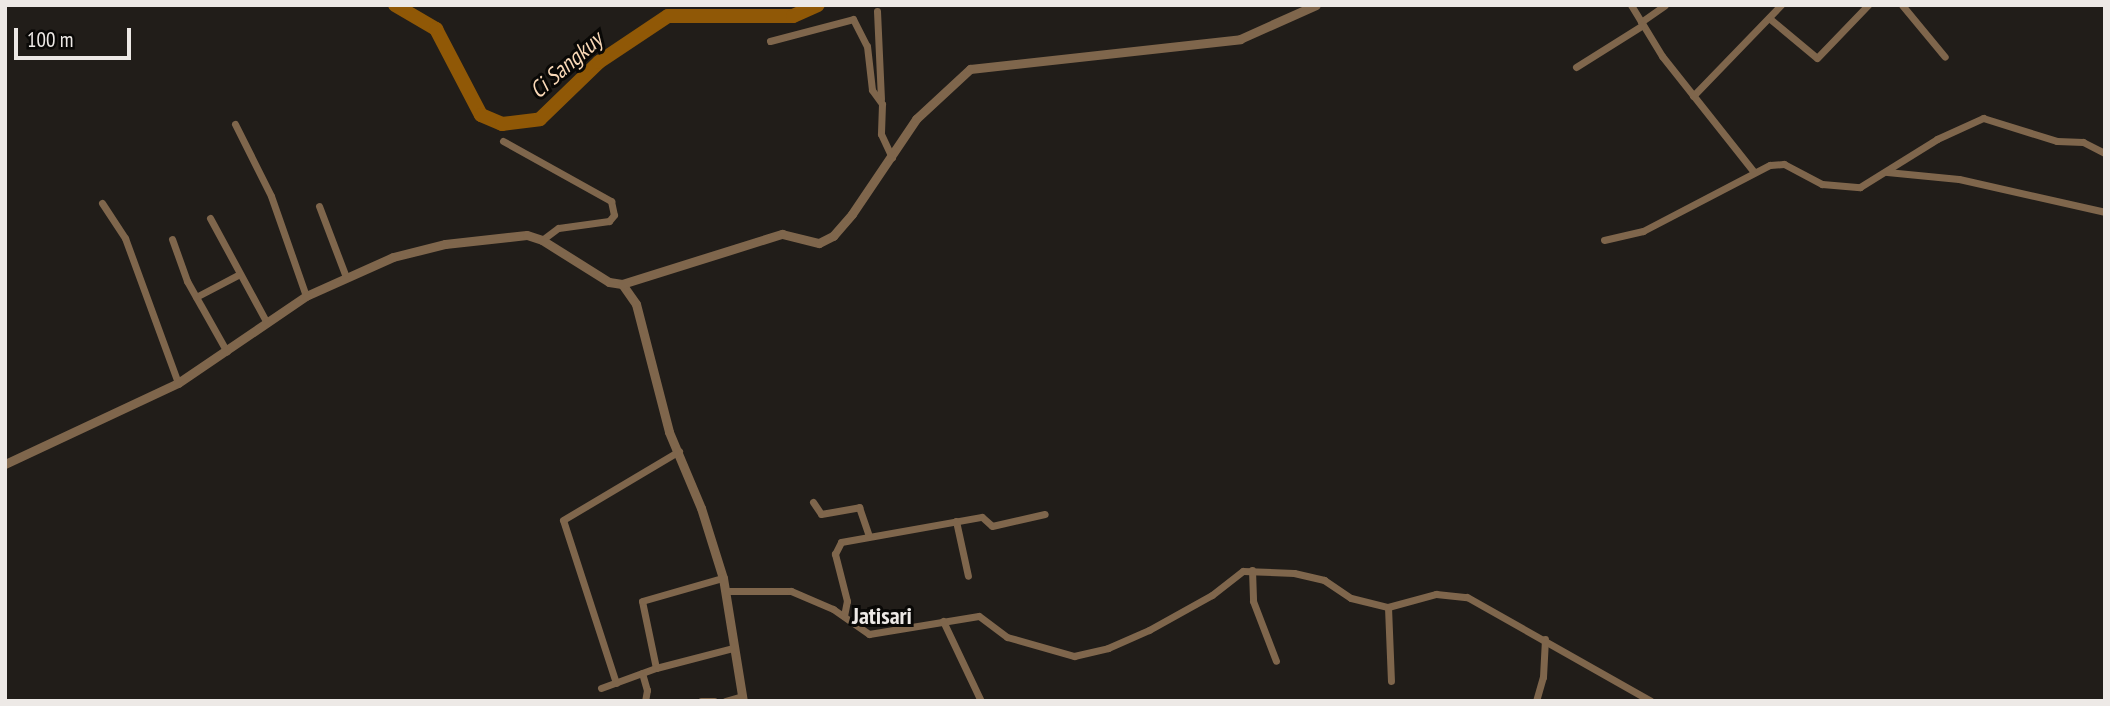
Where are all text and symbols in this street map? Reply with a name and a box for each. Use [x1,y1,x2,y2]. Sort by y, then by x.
scale bar [18,14,135,58]
text: 100 m [27,26,73,53]
water label: Ci Sangkuy [524,26,608,104]
district label: Jatisari [852,602,912,630]

